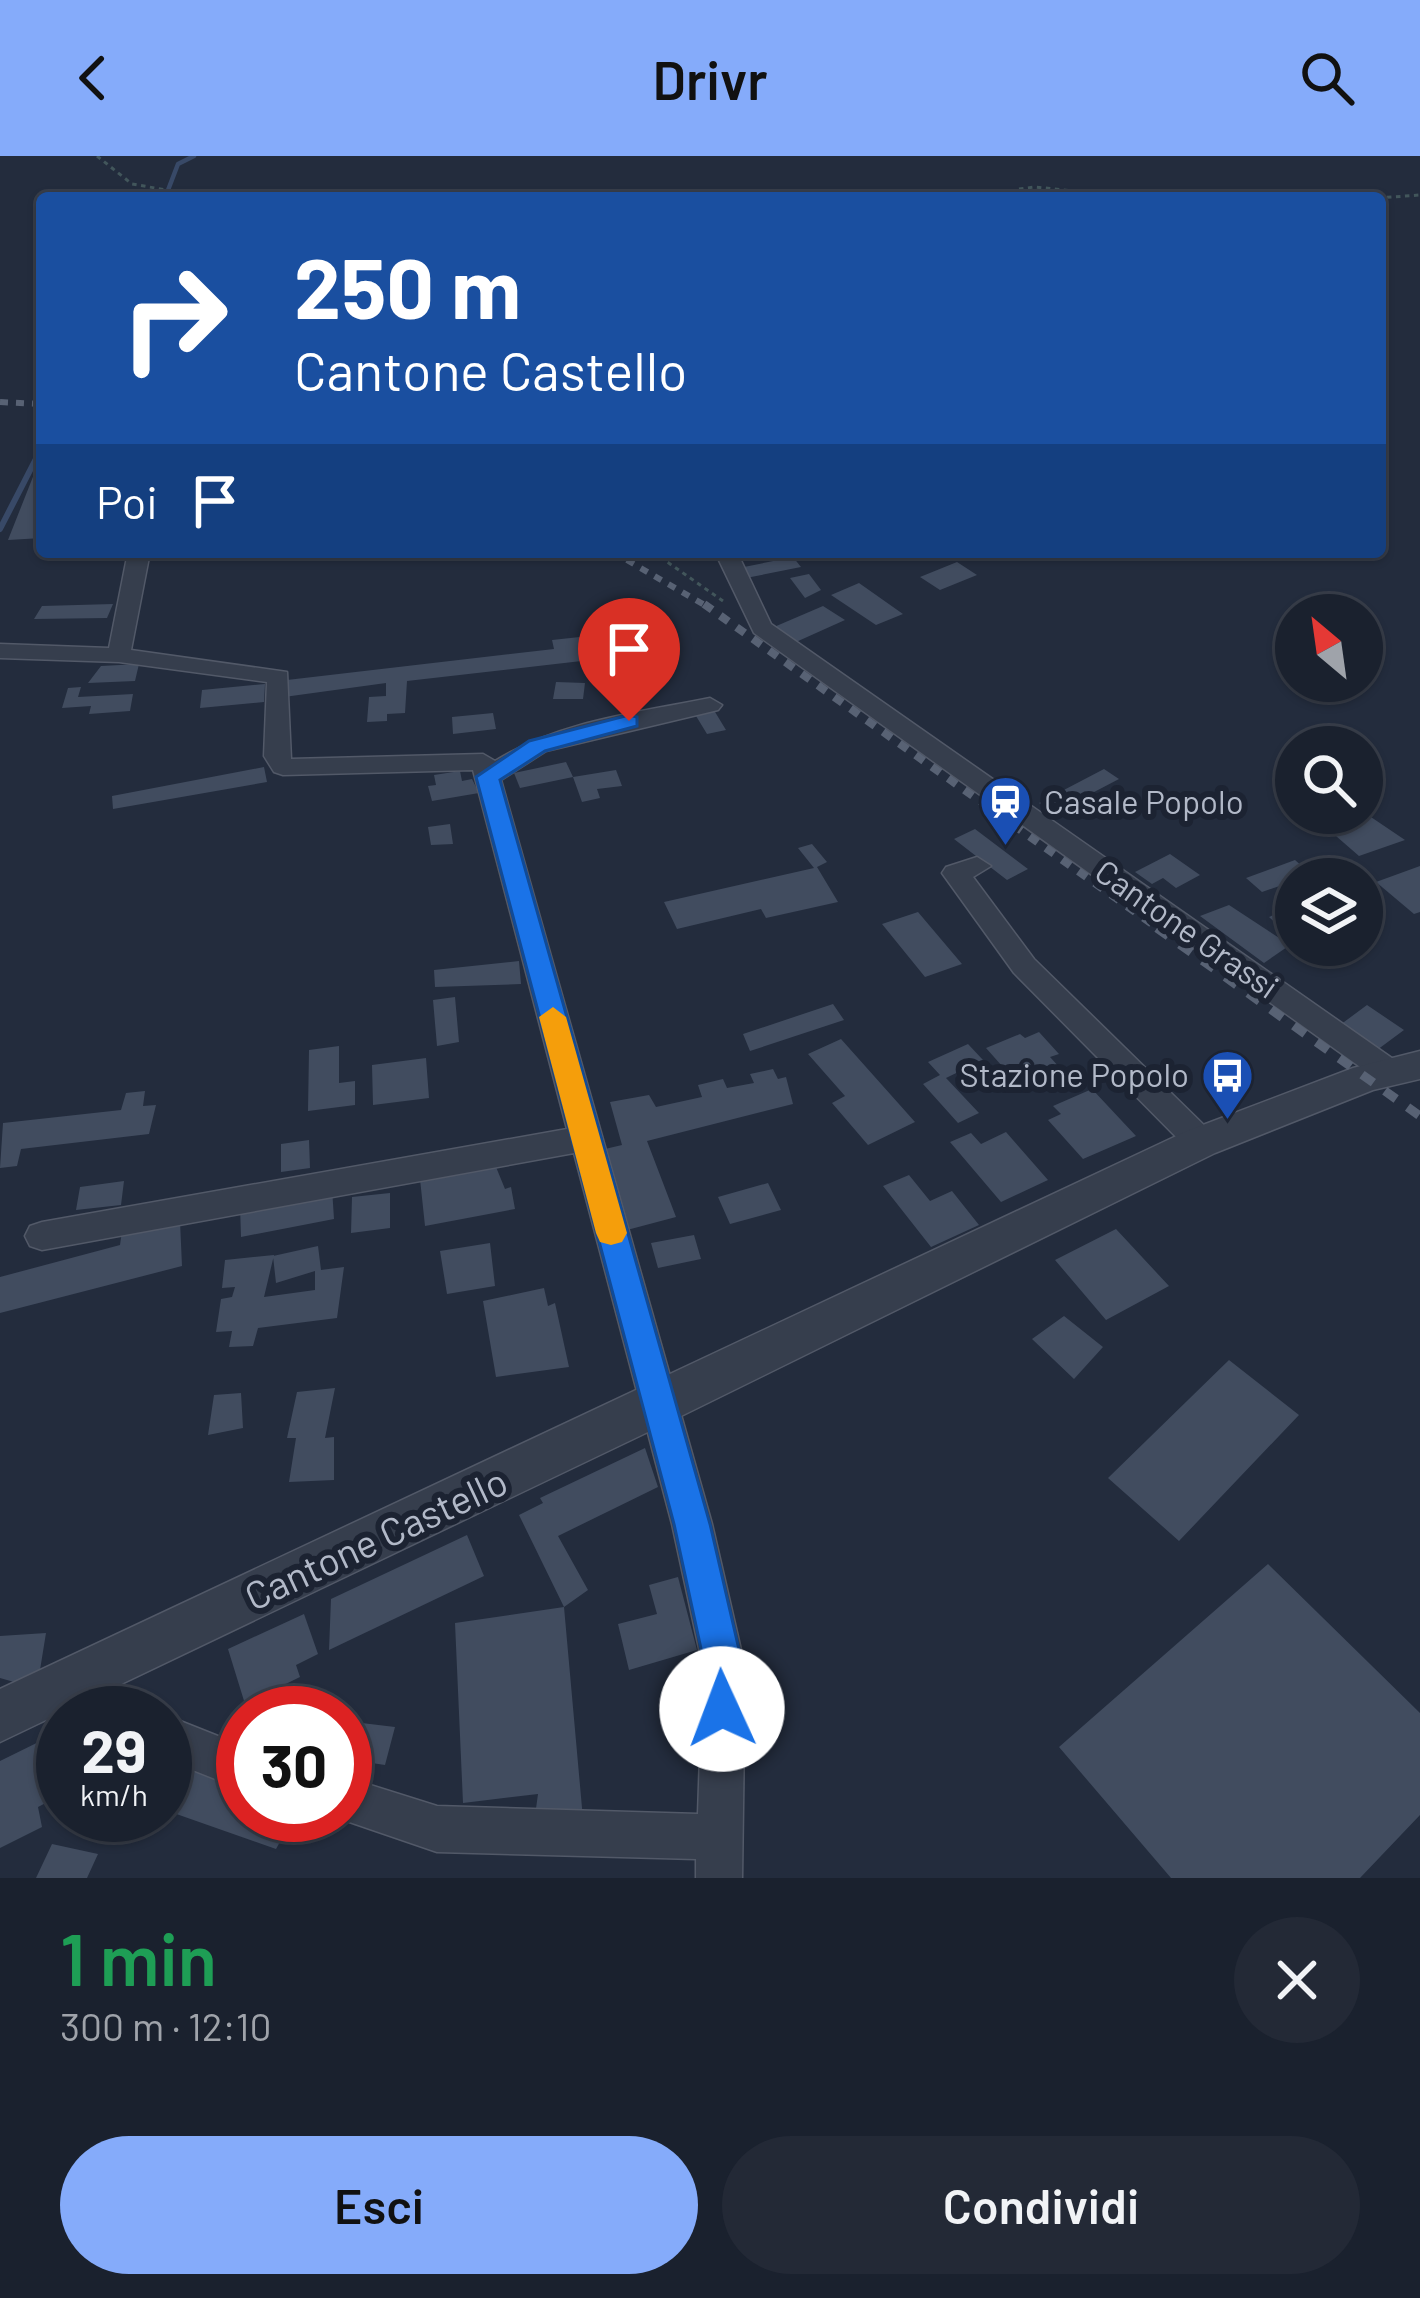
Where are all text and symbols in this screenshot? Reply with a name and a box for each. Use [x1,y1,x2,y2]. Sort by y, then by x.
icon: back [60,45,126,111]
icon: search [1294,45,1360,111]
text: Drivr [653,46,767,111]
text: 250 m [294,235,521,336]
icon: right [96,240,252,396]
text: Cantone Castello [294,337,688,402]
icon: arrive [182,468,248,534]
text: Poi [96,474,158,528]
north arrow [1275,594,1383,702]
map controls [1275,594,1383,966]
pin [578,598,680,721]
icon: arrive [596,616,662,682]
button: search [1275,726,1383,834]
station icon: Casale Popolo [977,774,1033,848]
place label: Casale Popolo [1044,781,1244,821]
street label: Cantone Grassi [1088,850,1287,1006]
button: layers [1275,858,1383,966]
bus stop icon: Stazione Popolo [1200,1047,1256,1121]
place label: Stazione Popolo [960,1054,1189,1094]
street label: Cantone Castello [237,1456,514,1619]
position arrow [659,1646,785,1772]
speed limit sign: 30 [216,1686,372,1842]
text: 29 [81,1713,147,1785]
text: km/h [80,1776,148,1812]
text: 1 min [60,1914,217,2000]
button: close [1234,1917,1360,2043]
text: 300 m · 12:10 [60,2002,271,2049]
button: Esci [60,2136,698,2274]
button: Condividi [722,2136,1360,2274]

